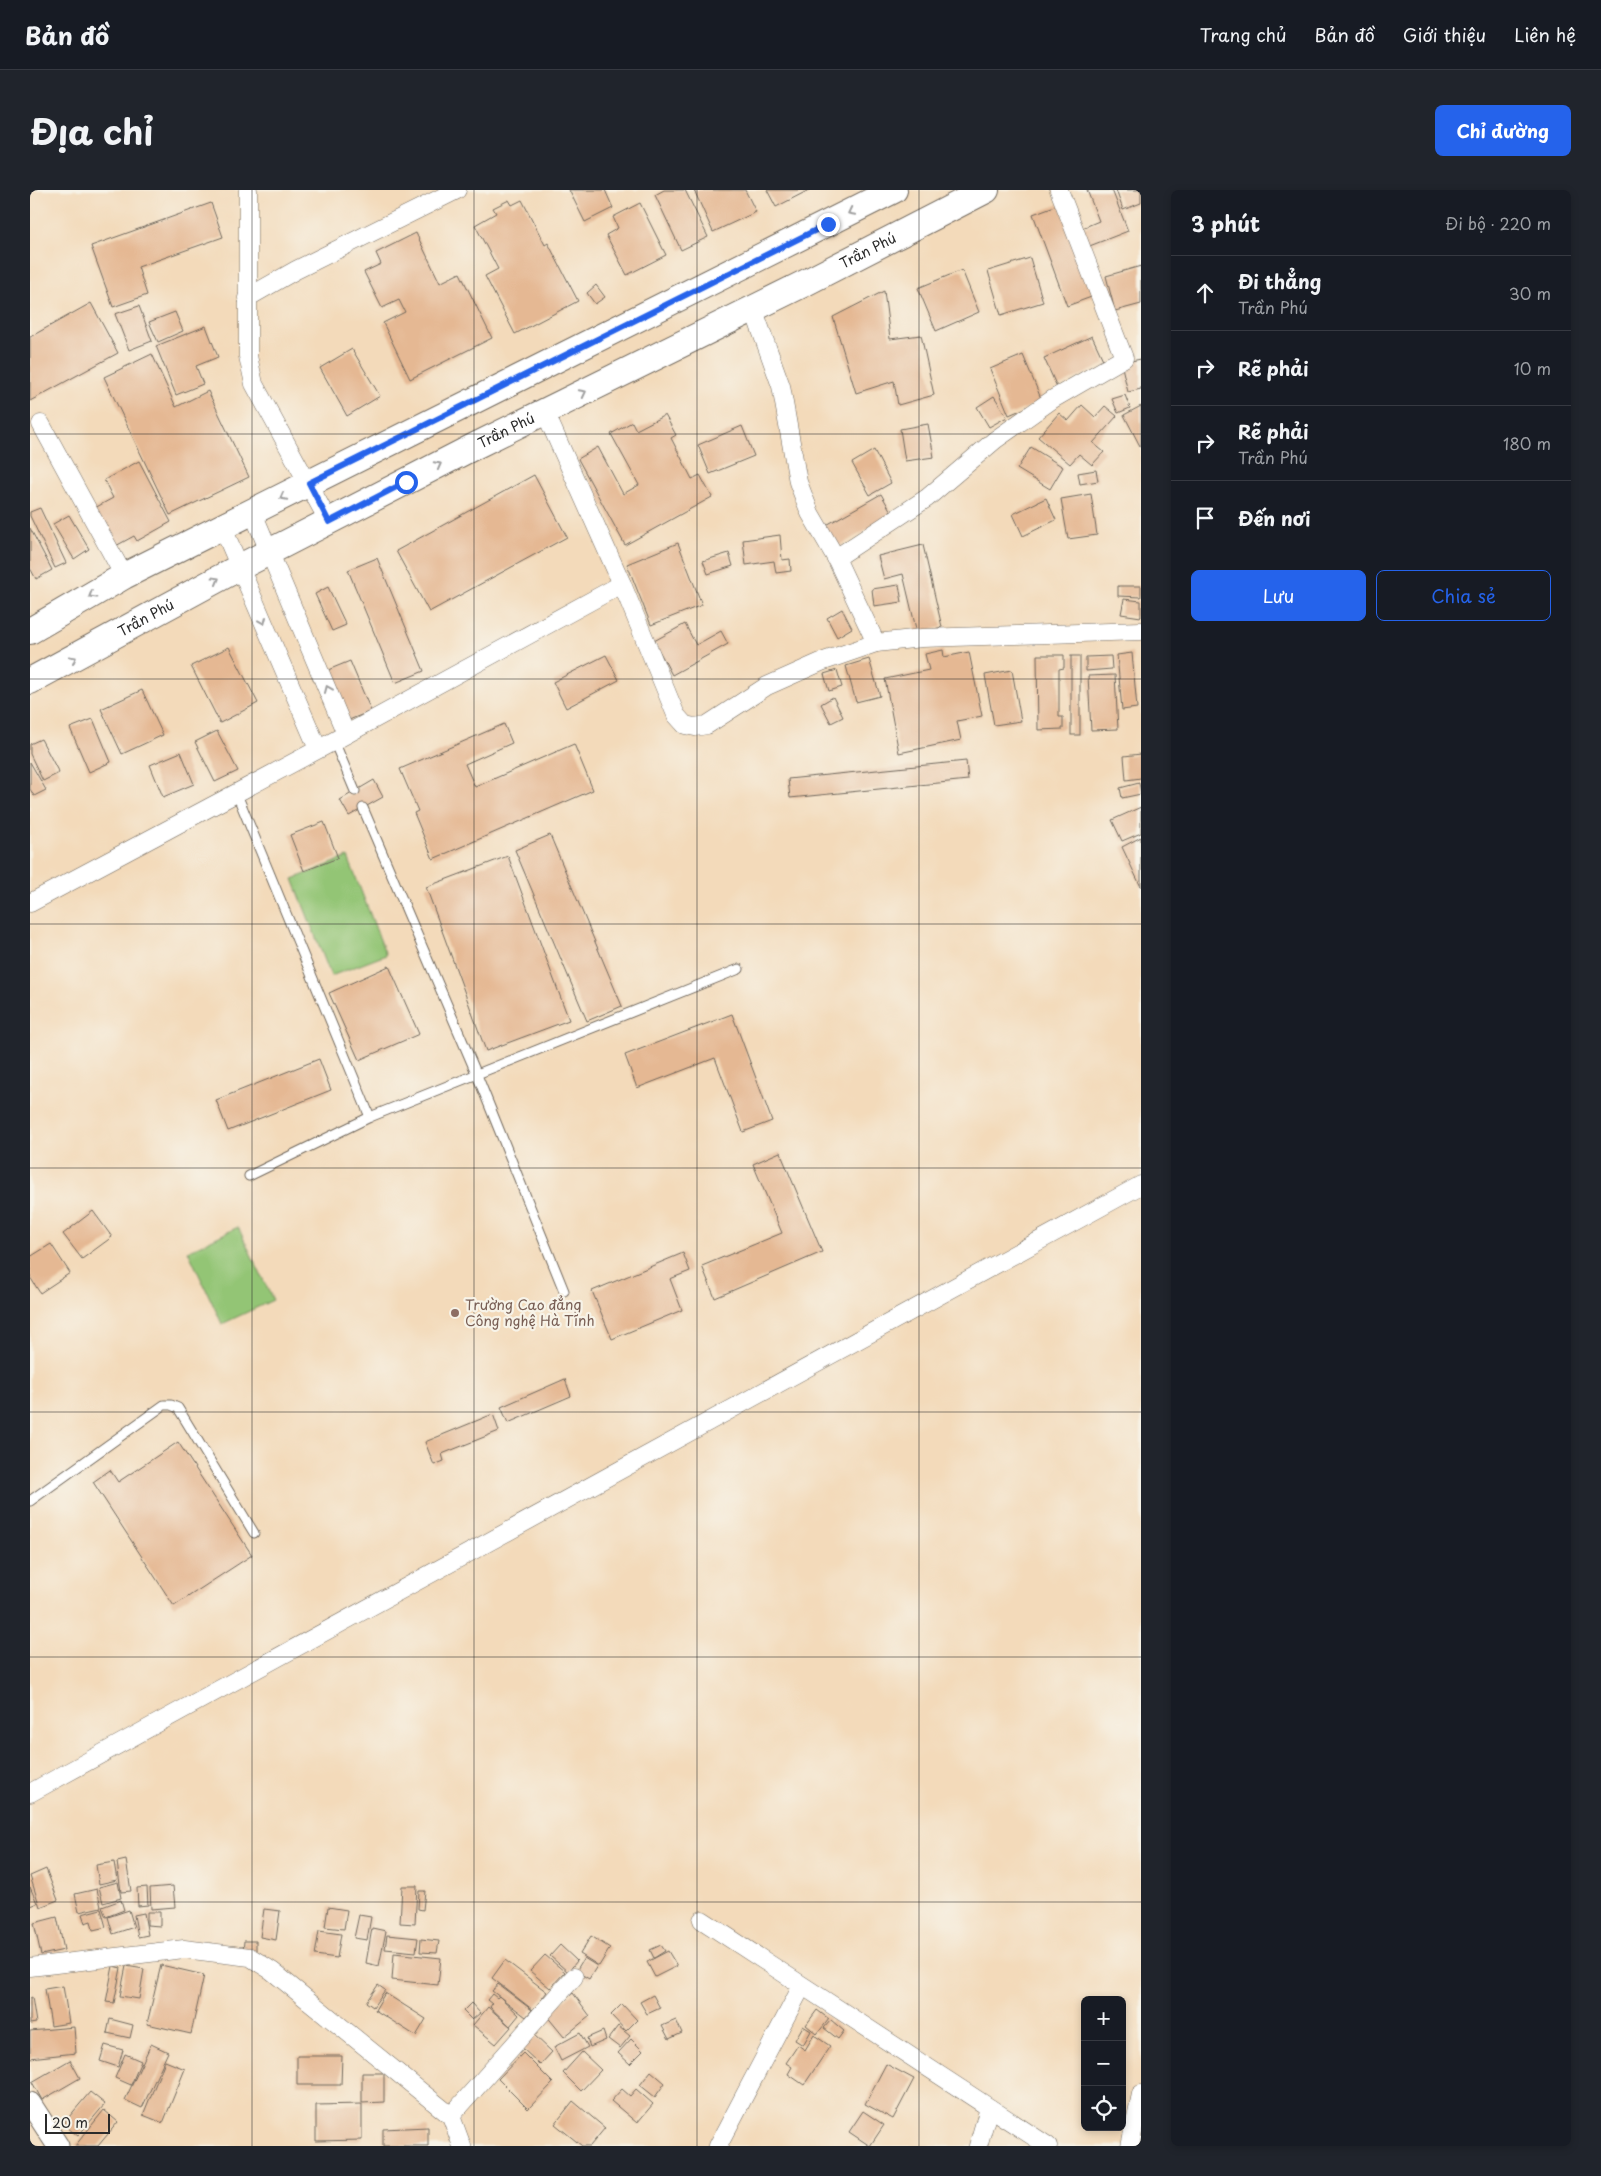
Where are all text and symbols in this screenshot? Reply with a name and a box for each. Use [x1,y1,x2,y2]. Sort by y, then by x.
text: Bản đồ [25,17,109,53]
text: Trang chủ [1200,21,1287,48]
text: Bản đồ [1315,21,1375,48]
text: Giới thiệu [1403,21,1486,48]
text: Liên hệ [1514,21,1576,48]
text: Địa chỉ [30,104,153,157]
button: Chỉ đường [1435,105,1571,156]
one-way arrow [847,206,856,216]
text: 3 phút [1191,207,1260,239]
text: Đi bộ · 220 m [1445,211,1551,235]
route end [817,213,840,236]
street label: Trần Phú [836,227,900,274]
text: Đi thẳng [1238,267,1321,295]
icon: ahead [1191,279,1219,307]
text: 30 m [1509,281,1551,305]
text: Trần Phú [1238,295,1308,319]
icon: right [1191,354,1219,382]
text: Rẽ phải [1238,354,1309,382]
text: 10 m [1514,356,1551,380]
one-way arrow [578,389,587,399]
street label: Trần Phú [474,407,538,453]
text: Rẽ phải [1238,417,1309,445]
icon: right [1191,429,1219,457]
text: 180 m [1503,431,1551,455]
text: Trần Phú [1238,445,1308,469]
one-way arrow [432,461,441,471]
route start [395,471,418,494]
one-way arrow [280,491,289,501]
icon: arrive [1191,504,1219,532]
text: Đến nơi [1238,504,1311,532]
button: Lưu [1191,570,1366,621]
button: Chia sẻ [1376,570,1551,621]
one-way arrow [210,576,219,586]
one-way arrow [89,589,98,599]
street label: Trần Phú [114,594,178,641]
one-way arrow [257,616,267,625]
one-way arrow [68,655,77,665]
one-way arrow [323,685,334,694]
place label: Trường Cao đẳng Công nghệ Hà Tĩnh [465,1294,595,1331]
marker: Trường Cao đẳng Công nghệ Hà Tĩnh [449,1307,461,1319]
map controls [1081,1996,1126,2131]
button: + [1081,1996,1126,2041]
button: − [1081,2041,1126,2086]
button: locate [1081,2086,1126,2131]
scale bar [45,2111,110,2134]
text: 20 m [52,2112,88,2133]

